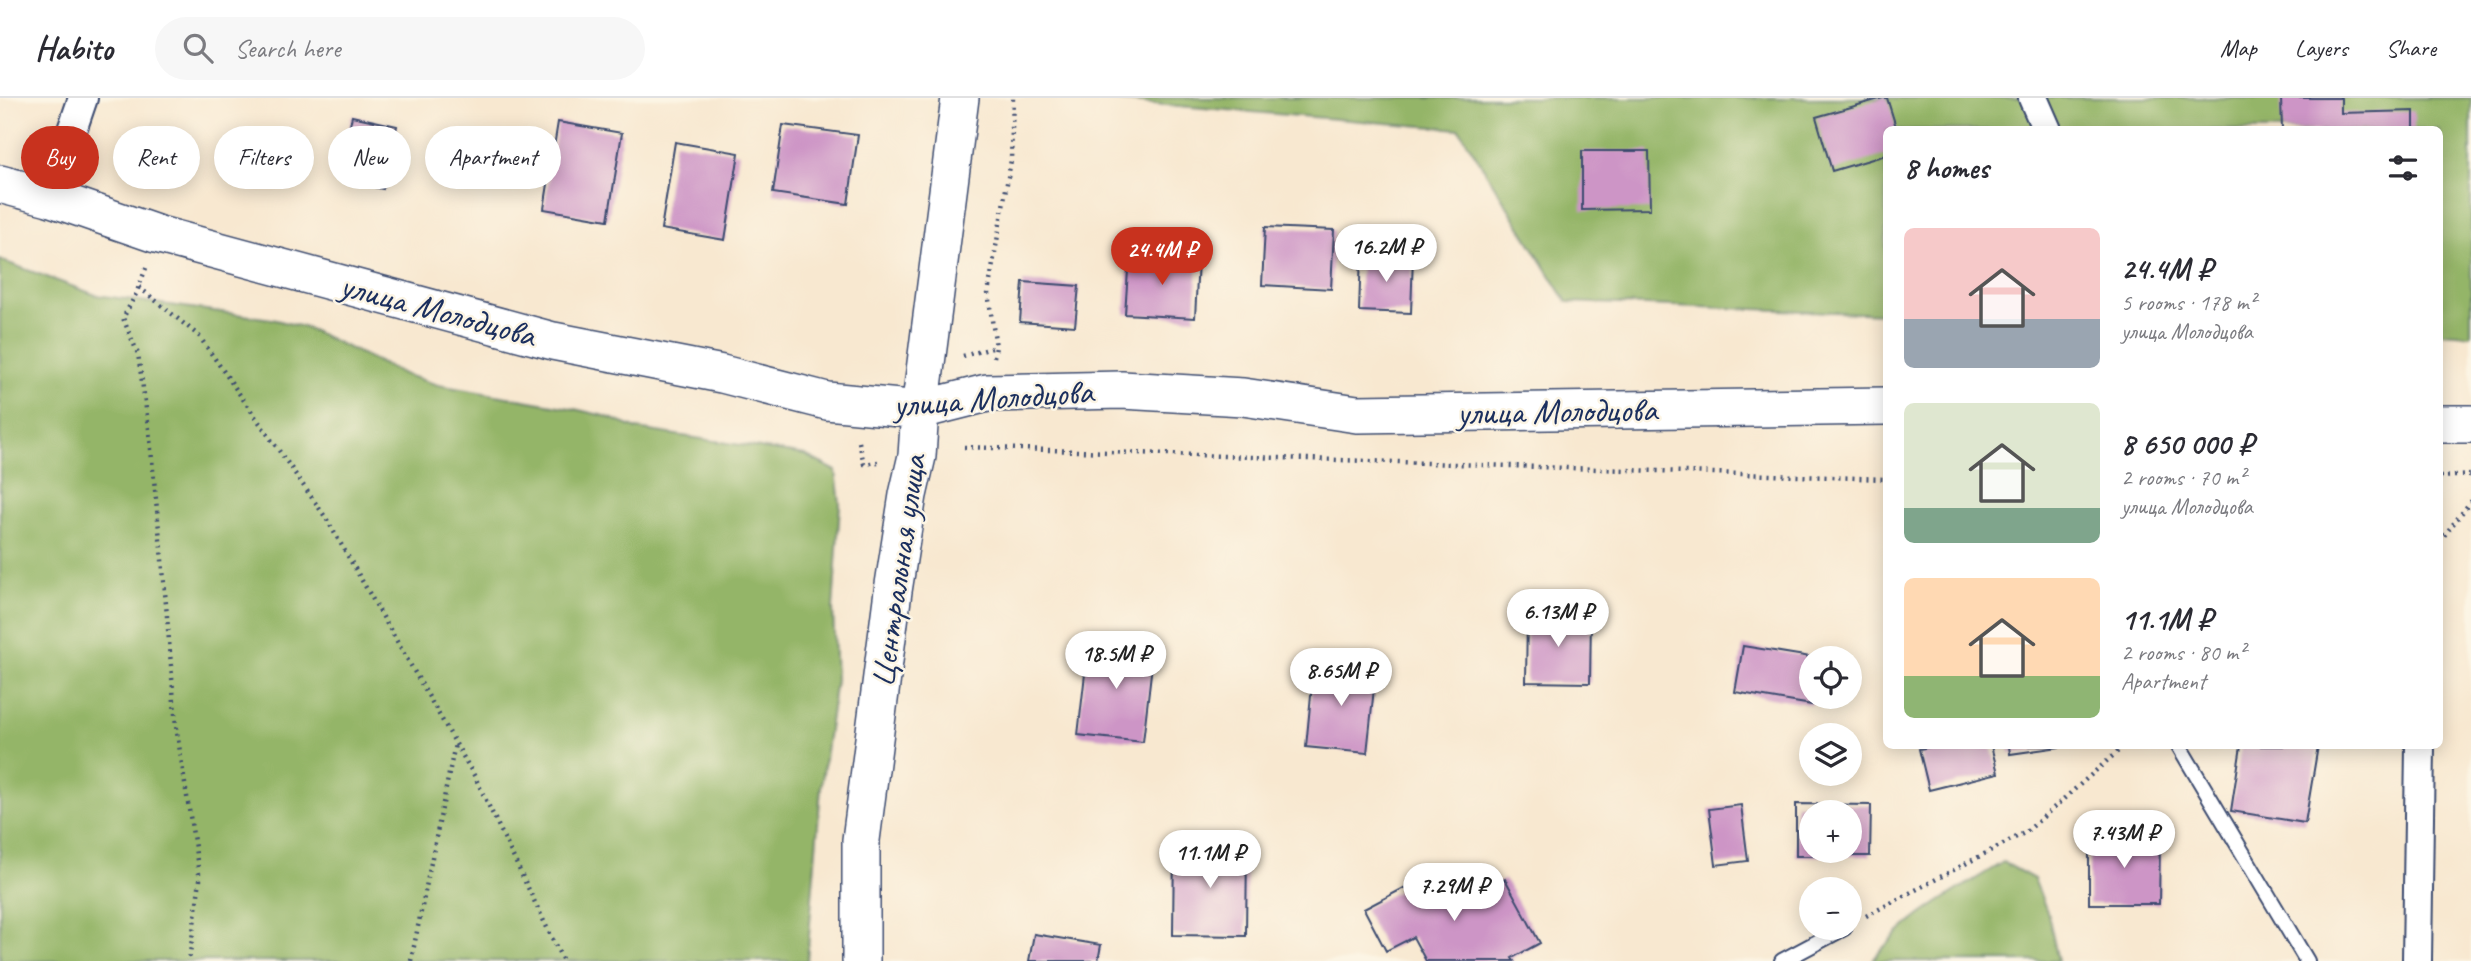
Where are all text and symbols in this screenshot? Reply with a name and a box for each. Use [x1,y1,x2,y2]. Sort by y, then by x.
search box [155,17,645,80]
text: Habito [35,27,113,69]
icon: search [179,29,217,67]
text: Search here [235,32,341,65]
text: Map [2220,33,2257,63]
text: Layers [2295,33,2348,63]
text: Share [2386,33,2436,63]
chip: Buy [21,126,99,189]
chip: Rent [113,126,200,189]
chip: Filters [214,126,314,189]
chip: New [328,126,411,189]
chip: Apartment [425,126,561,189]
text: 8 homes [1904,149,1989,187]
icon: filters [2384,149,2422,187]
pin: 16.2M ₽ [1321,225,1451,284]
pin: 24.4M ₽ [1097,228,1227,287]
text: 16.2M ₽ [1351,232,1421,261]
text: 24.4M ₽ [1127,235,1197,264]
text: 24.4M ₽ [2121,250,2212,288]
icon: home [1960,256,2044,340]
street label: улица Молодцова [334,262,543,358]
text: 5 rooms · 178 m² [2121,288,2256,317]
text: улица Молодцова [2121,317,2253,346]
street label: улица Молодцова [890,368,1097,428]
street label: улица Молодцова [1454,387,1660,435]
text: 8 650 000 ₽ [2121,425,2253,463]
icon: home [1960,431,2044,515]
street label: Центральная улица [859,449,937,690]
text: 2 rooms · 70 m² [2121,463,2245,492]
text: улица Молодцова [2121,492,2253,521]
pin: 6.13M ₽ [1493,589,1623,649]
text: 6.13M ₽ [1523,597,1593,626]
text: 11.1M ₽ [2121,600,2212,638]
icon: home [1960,606,2044,690]
pin: 18.5M ₽ [1051,632,1181,691]
text: 2 rooms · 80 m² [2121,638,2245,667]
text: 18.5M ₽ [1081,639,1151,668]
map controls [1799,646,1862,940]
button: locate [1799,646,1862,709]
pin: 8.65M ₽ [1276,648,1406,708]
text: 8.65M ₽ [1306,656,1376,685]
text: Apartment [2121,667,2206,696]
button: layers [1799,723,1862,786]
button: + [1799,800,1862,863]
pin: 7.43M ₽ [2059,810,2189,870]
text: 7.43M ₽ [2089,818,2159,847]
pin: 11.1M ₽ [1145,830,1275,890]
text: 11.1M ₽ [1175,838,1245,867]
pin: 7.29M ₽ [1389,864,1519,923]
text: 7.29M ₽ [1419,871,1489,900]
button: − [1799,877,1862,940]

